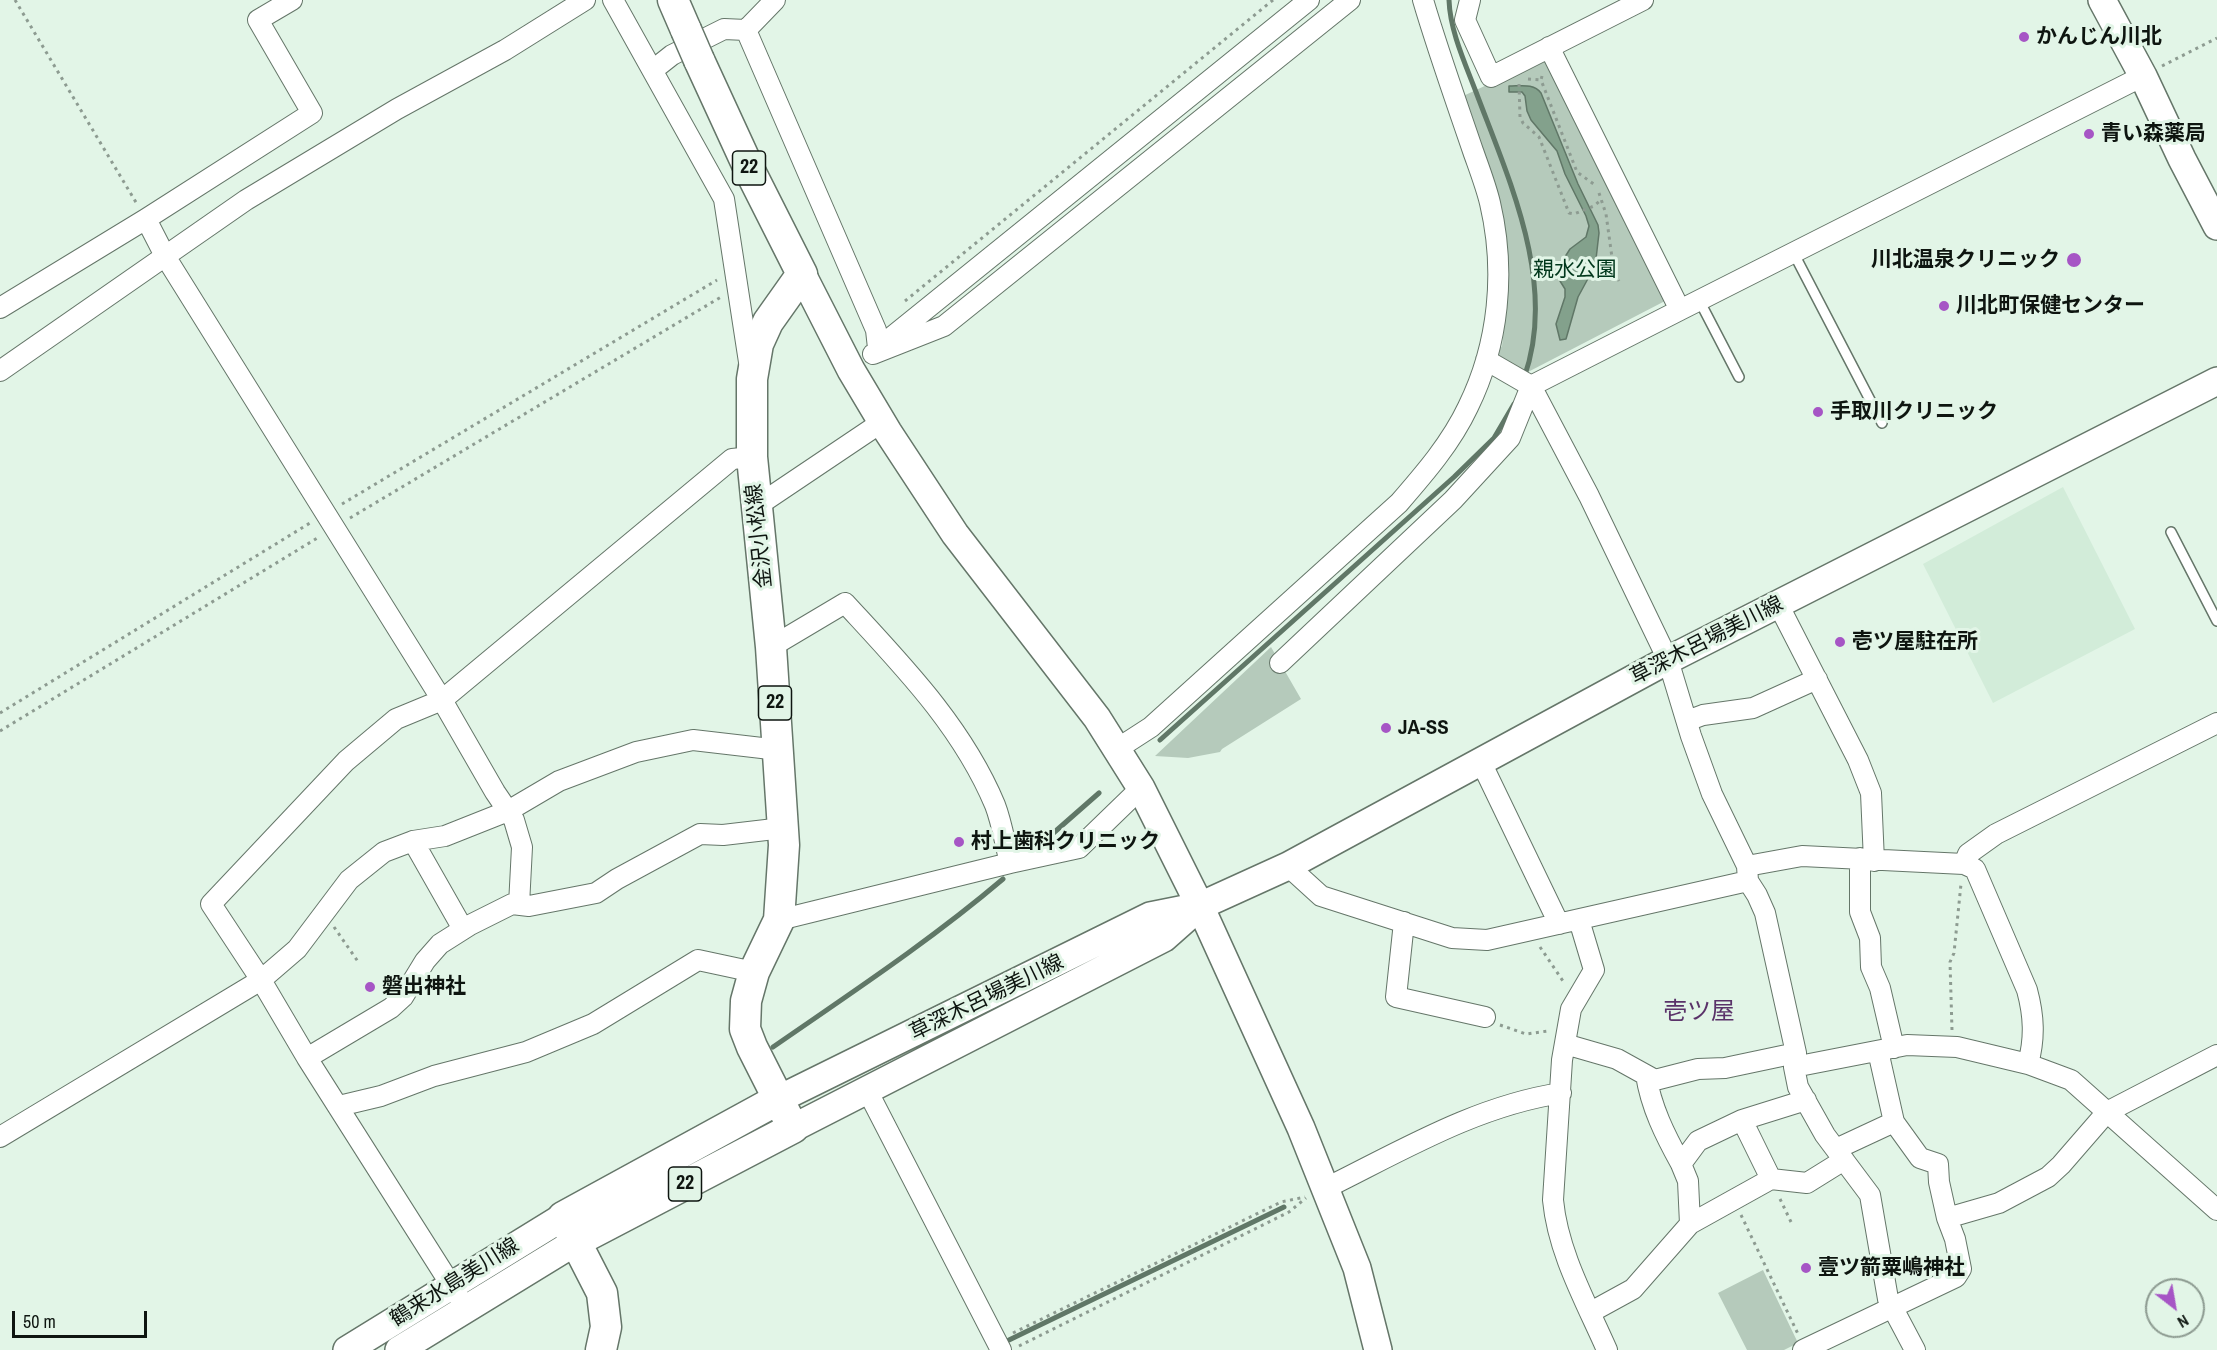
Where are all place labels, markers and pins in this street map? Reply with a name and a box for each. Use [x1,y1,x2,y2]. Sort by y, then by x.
place label: かんじん川北 [2036,24,2162,50]
marker: かんじん川北 [2017,30,2031,44]
place label: 青い森薬局 [2101,121,2206,147]
marker: 青い森薬局 [2082,127,2096,141]
place label: 川北温泉クリニック [1871,247,2060,273]
marker: 川北温泉クリニック [2065,251,2083,269]
place label: 川北町保健センター [1956,293,2145,319]
marker: 川北町保健センター [1937,299,1951,313]
place label: 手取川クリニック [1830,399,1998,425]
marker: 手取川クリニック [1811,405,1825,419]
place label: 壱ツ屋駐在所 [1852,629,1978,655]
marker: 壱ツ屋駐在所 [1833,635,1847,649]
place label: JA-SS [1398,715,1449,741]
marker: JA-SS [1379,721,1393,735]
place label: 村上歯科クリニック [971,829,1160,855]
marker: 村上歯科クリニック [952,835,966,849]
place label: 磐出神社 [382,974,466,1000]
marker: 磐出神社 [363,980,377,994]
place label: 壹ツ箭粟嶋神社 [1818,1255,1965,1281]
marker: 壹ツ箭粟嶋神社 [1799,1261,1813,1275]

